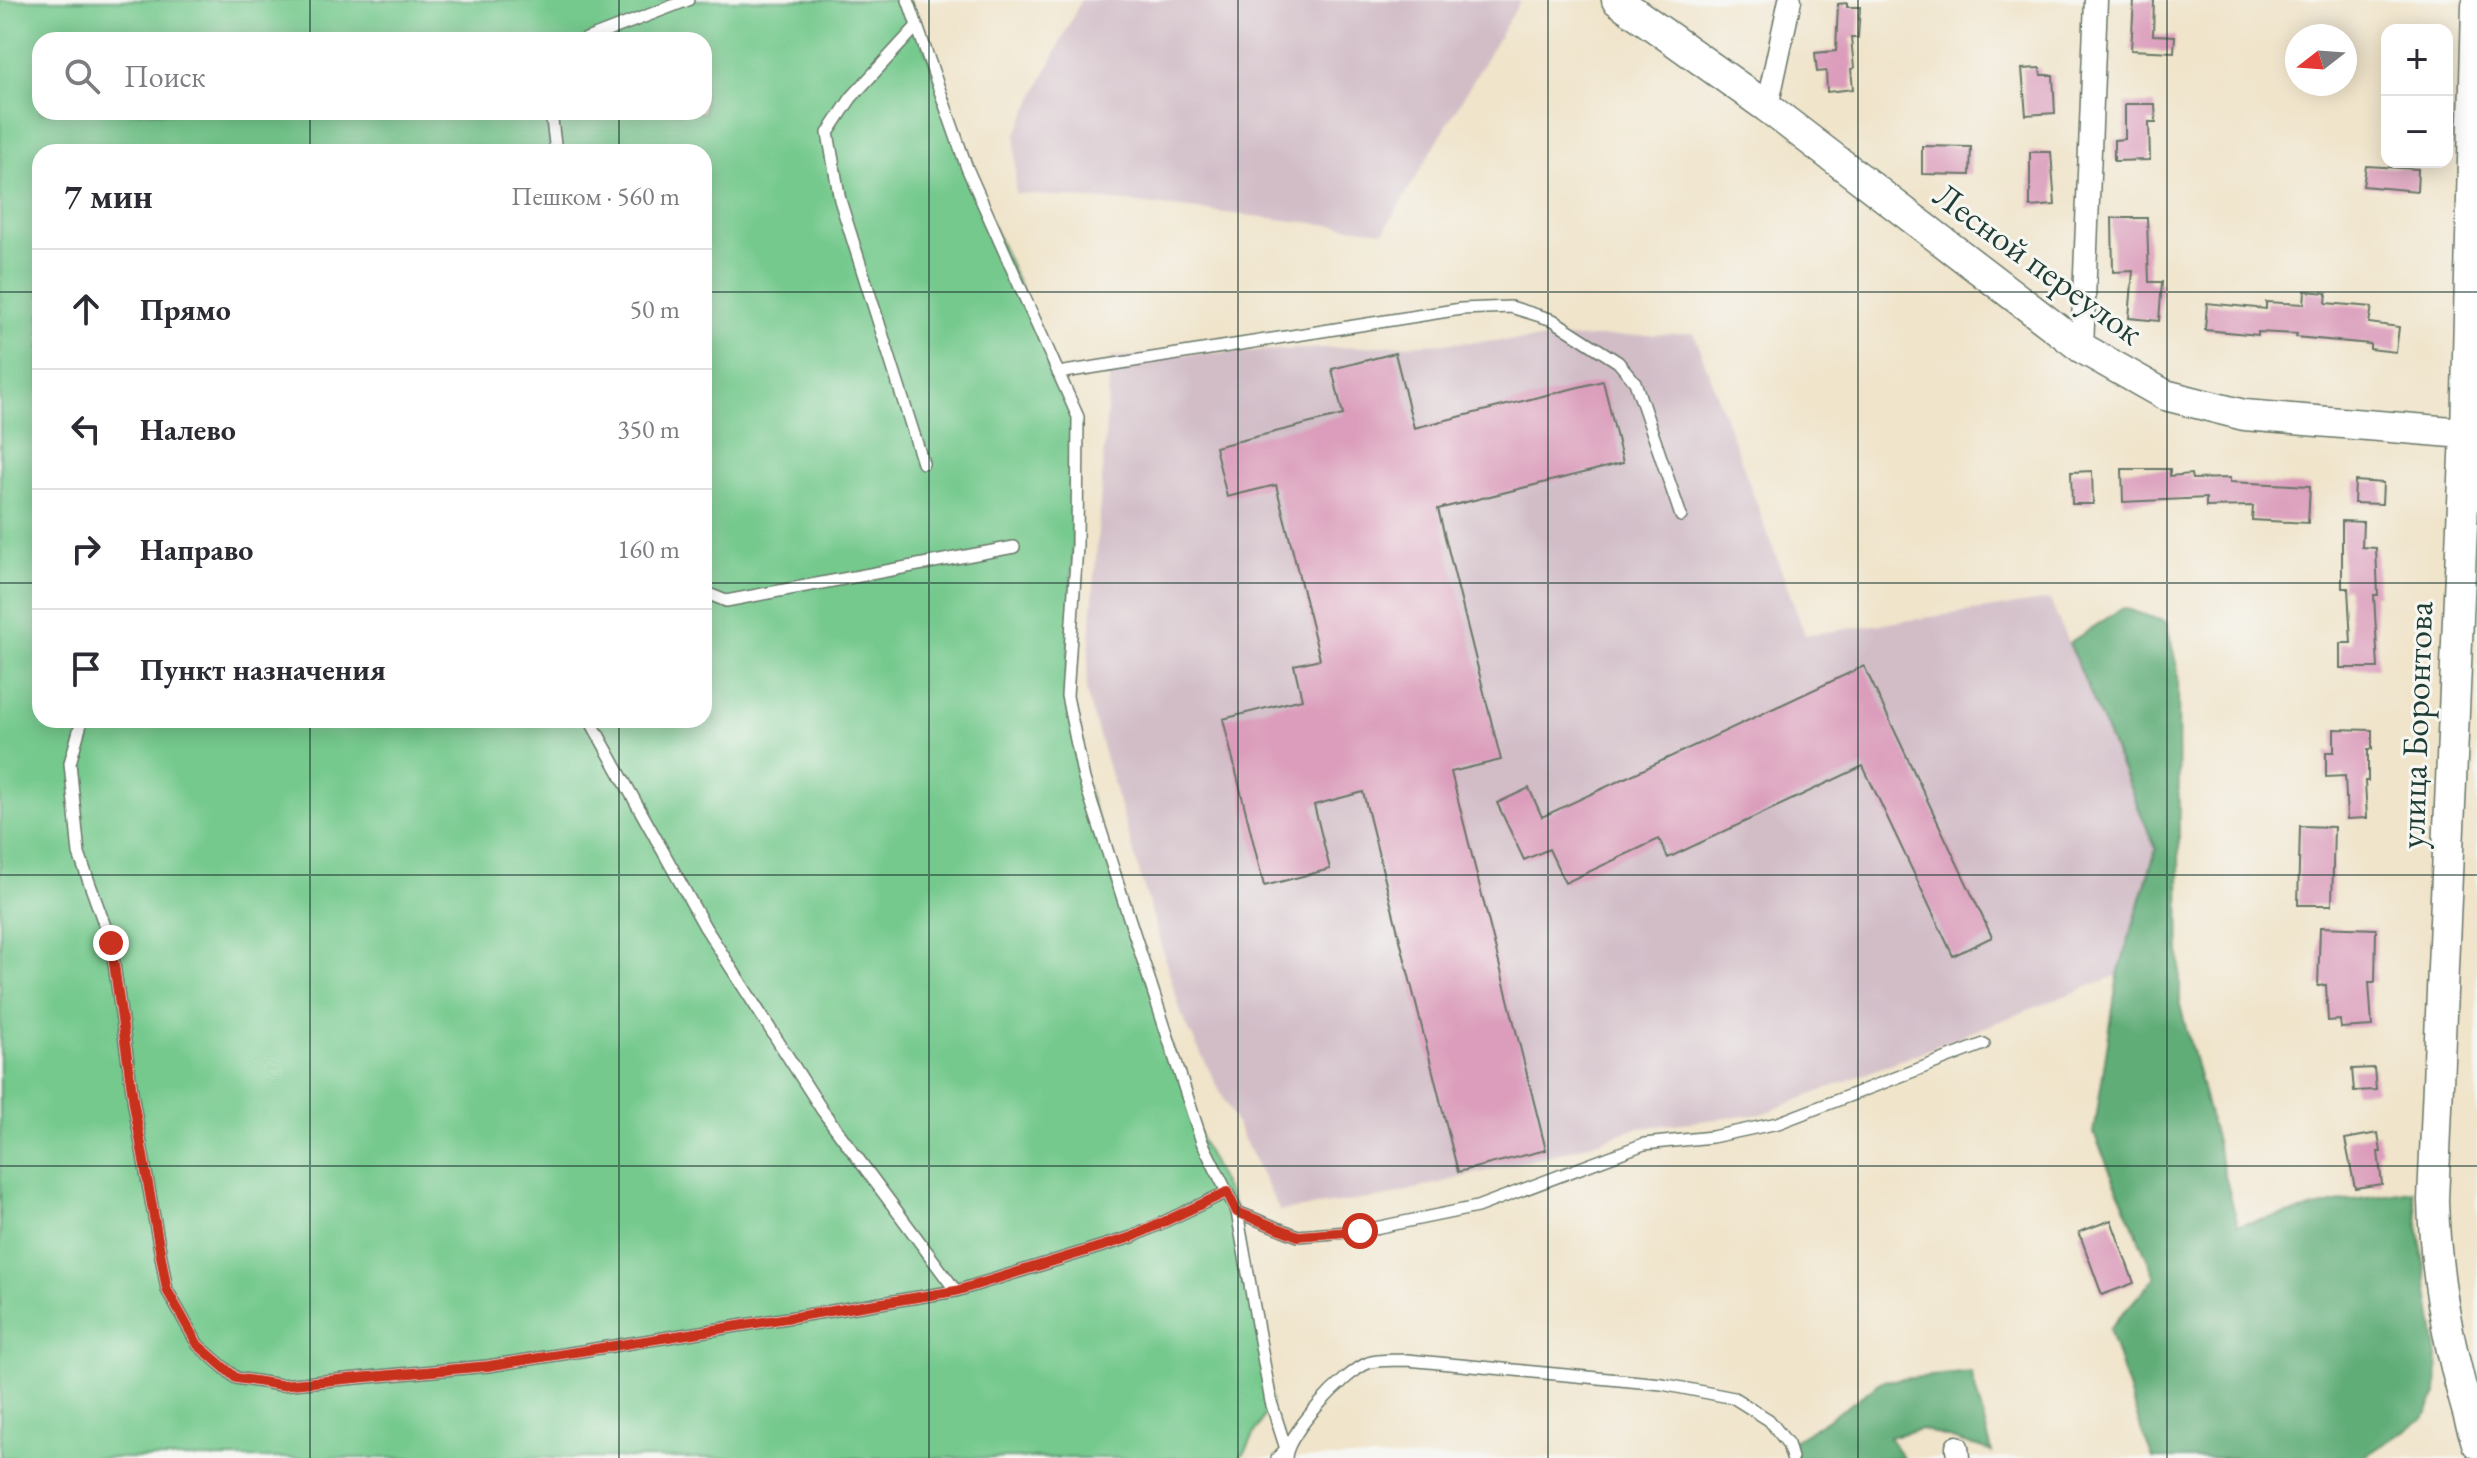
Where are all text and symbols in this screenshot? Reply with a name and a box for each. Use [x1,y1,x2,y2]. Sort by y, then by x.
north arrow [2285,24,2357,96]
map controls [2381,24,2453,168]
button: + [2381,24,2453,96]
search box [32,32,712,120]
icon: search [60,54,104,98]
text: Поиск [124,57,206,96]
button: − [2381,96,2453,168]
street label: Лесной переулок [1924,171,2153,355]
text: 7 мин [64,174,153,218]
text: Пешком · 560 m [511,179,680,213]
icon: ahead [64,287,108,331]
text: Прямо [140,290,231,329]
text: 50 m [630,292,680,326]
icon: left [64,407,108,451]
text: Налево [140,410,236,449]
text: 350 m [617,412,680,446]
icon: right [64,527,108,571]
text: Направо [140,530,253,569]
text: 160 m [617,532,680,566]
street label: улица Боронтова [2388,600,2443,850]
icon: arrive [64,647,108,691]
text: Пункт назначения [140,650,386,689]
route end [93,925,129,961]
route start [1342,1213,1378,1249]

